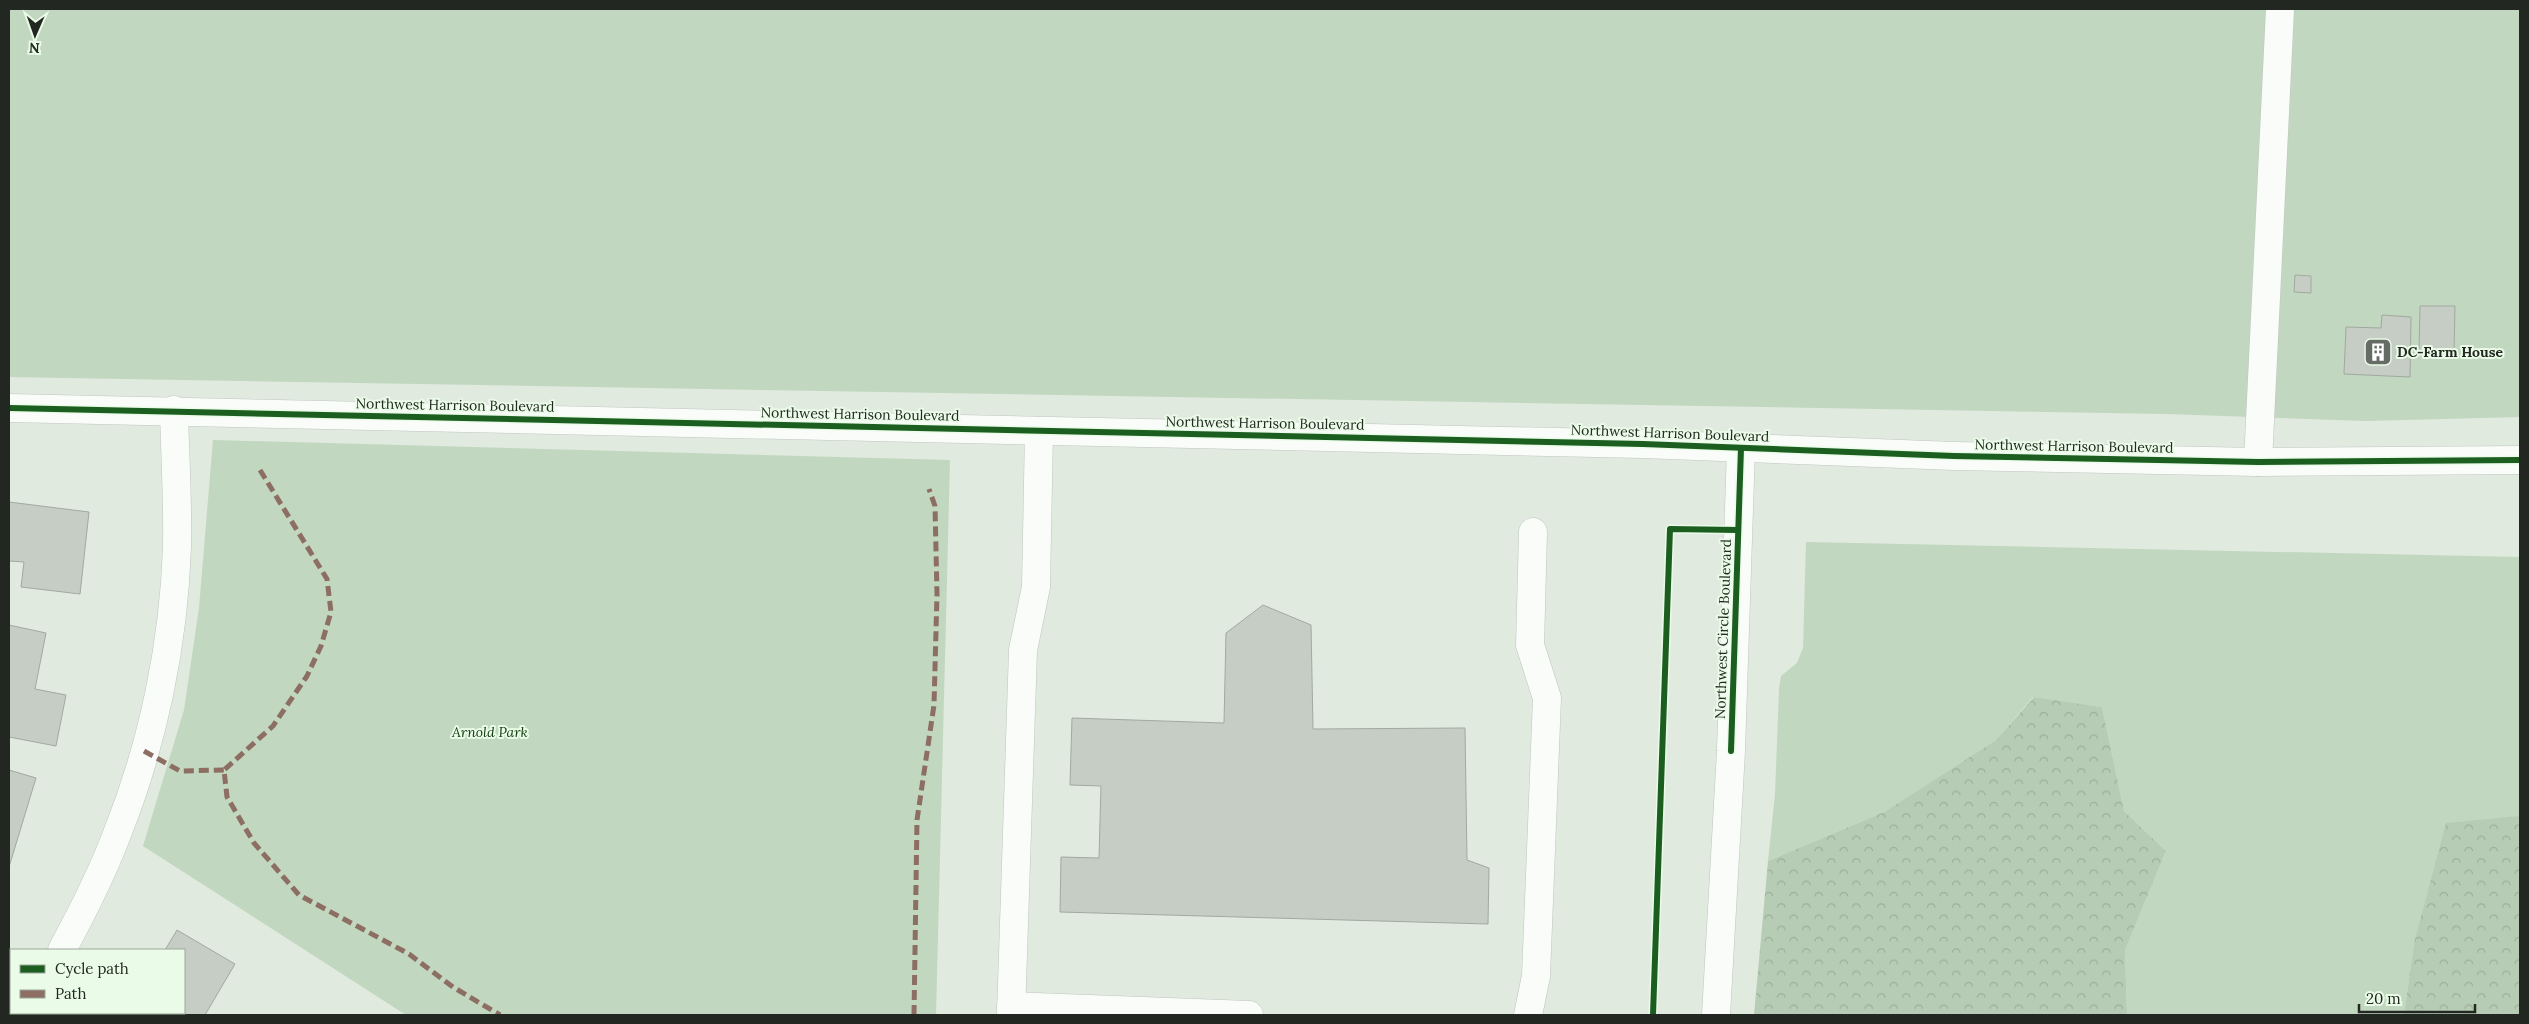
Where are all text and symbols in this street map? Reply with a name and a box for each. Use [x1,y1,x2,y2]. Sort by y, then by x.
north arrow [10,10,60,60]
text: N [29,39,40,57]
building icon: DC-Farm House [2363,337,2393,367]
place label: DC-Farm House [2397,343,2503,361]
street label: Northwest Harrison Boulevard [355,394,555,416]
street label: Northwest Harrison Boulevard [760,403,960,425]
street label: Northwest Harrison Boulevard [1165,412,1365,434]
street label: Northwest Harrison Boulevard [1570,421,1770,445]
street label: Northwest Harrison Boulevard [1974,435,2174,457]
street label: Northwest Circle Boulevard [1711,539,1735,719]
park label: Arnold Park [451,723,528,741]
legend [10,949,185,1014]
text: Cycle path [55,959,129,978]
scale bar [2359,982,2475,1014]
text: Path [55,984,86,1003]
text: 20 m [2366,989,2401,1008]

